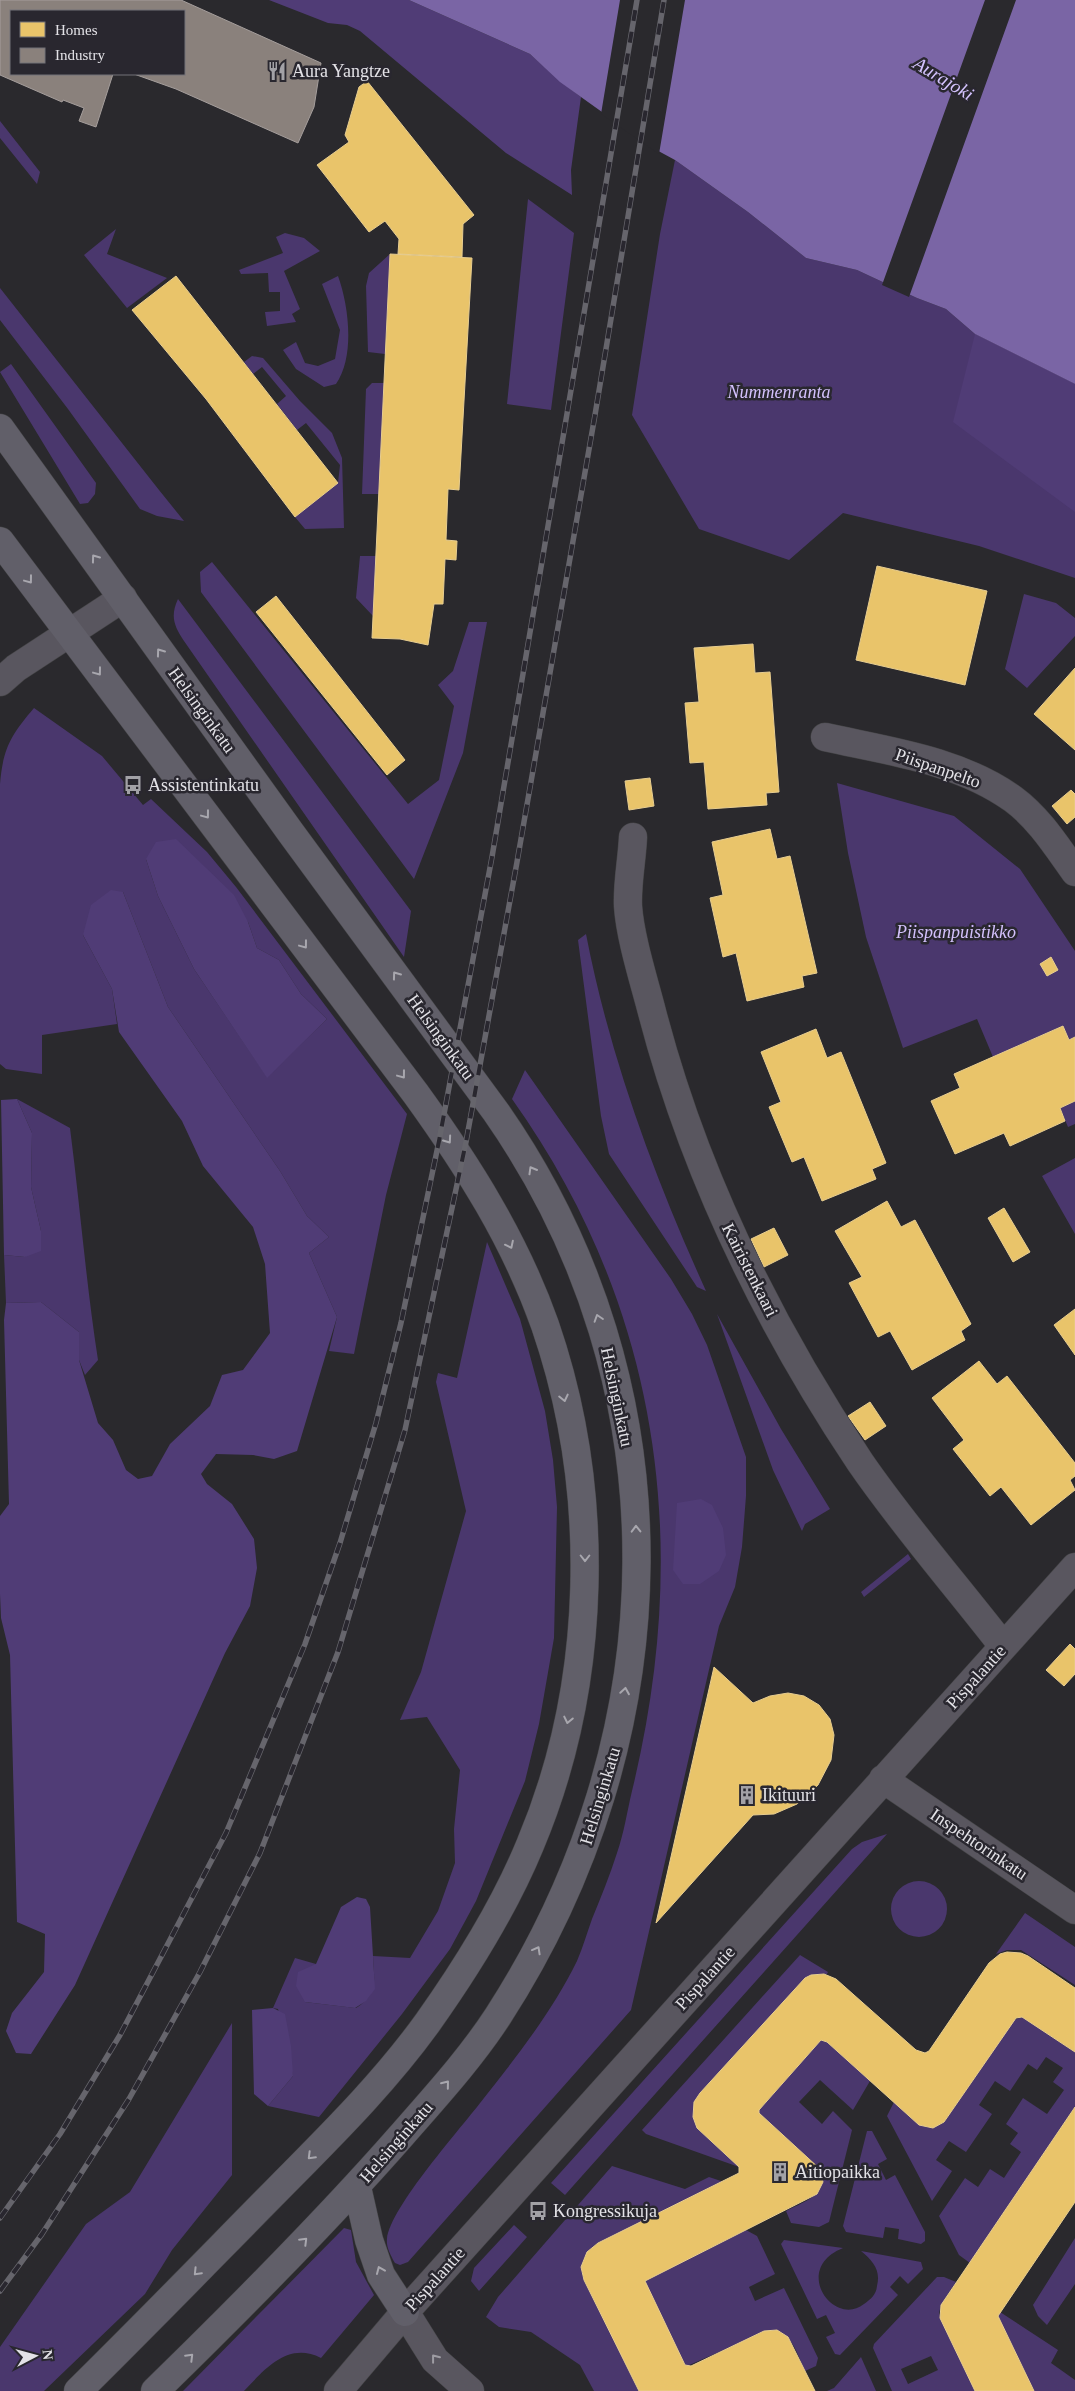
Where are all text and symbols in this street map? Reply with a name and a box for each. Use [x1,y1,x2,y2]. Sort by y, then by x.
legend [10,10,185,75]
text: Homes [55,22,98,38]
text: Industry [55,47,105,63]
water label: Aurajoki [908,51,978,105]
restaurant icon: Aura Yangtze [266,60,288,82]
place label: Aura Yangtze [292,61,390,81]
park label: Nummenranta [727,382,831,402]
one-way arrow [92,554,101,564]
one-way arrow [23,574,32,584]
one-way arrow [158,649,166,658]
street label: Helsinginkatu [164,663,240,757]
one-way arrow [92,666,101,676]
street label: Piispanpelto [893,744,983,792]
bus stop icon: Assistentinkatu [122,774,144,796]
place label: Assistentinkatu [148,775,259,795]
one-way arrow [200,809,209,819]
park label: Piispanpuistikko [895,922,1016,942]
one-way arrow [298,939,307,949]
one-way arrow [393,972,402,981]
street label: Helsinginkatu [403,990,479,1084]
one-way arrow [396,1069,404,1078]
one-way arrow [442,1135,451,1144]
one-way arrow [528,1167,538,1176]
street label: Kairistenkaari [718,1220,782,1320]
one-way arrow [504,1240,514,1249]
one-way arrow [593,1315,603,1323]
street label: Helsinginkatu [597,1346,637,1448]
one-way arrow [558,1393,569,1402]
one-way arrow [631,1525,642,1533]
one-way arrow [580,1554,590,1562]
street label: Pispalantie [942,1641,1010,1713]
one-way arrow [620,1686,630,1695]
one-way arrow [563,1715,574,1724]
street label: Helsinginkatu [576,1745,624,1847]
building icon: Ikituuri [736,1784,758,1806]
place label: Ikituuri [762,1785,816,1805]
street label: Inspehtorinkatu [927,1804,1031,1884]
street label: Pispalantie [671,1942,739,2014]
one-way arrow [531,1946,541,1955]
one-way arrow [440,2080,449,2089]
street label: Helsinginkatu [355,2097,437,2187]
one-way arrow [308,2150,317,2159]
building icon: Aitiopaikka [769,2161,791,2183]
place label: Aitiopaikka [795,2162,880,2182]
bus stop icon: Kongressikuja [527,2200,549,2222]
place label: Kongressikuja [553,2201,657,2221]
one-way arrow [298,2238,307,2247]
street label: Pispalantie [401,2243,469,2315]
one-way arrow [194,2266,203,2275]
one-way arrow [376,2266,387,2275]
north arrow [10,2331,60,2381]
text: N [39,2349,55,2361]
one-way arrow [184,2354,193,2363]
one-way arrow [432,2355,440,2364]

